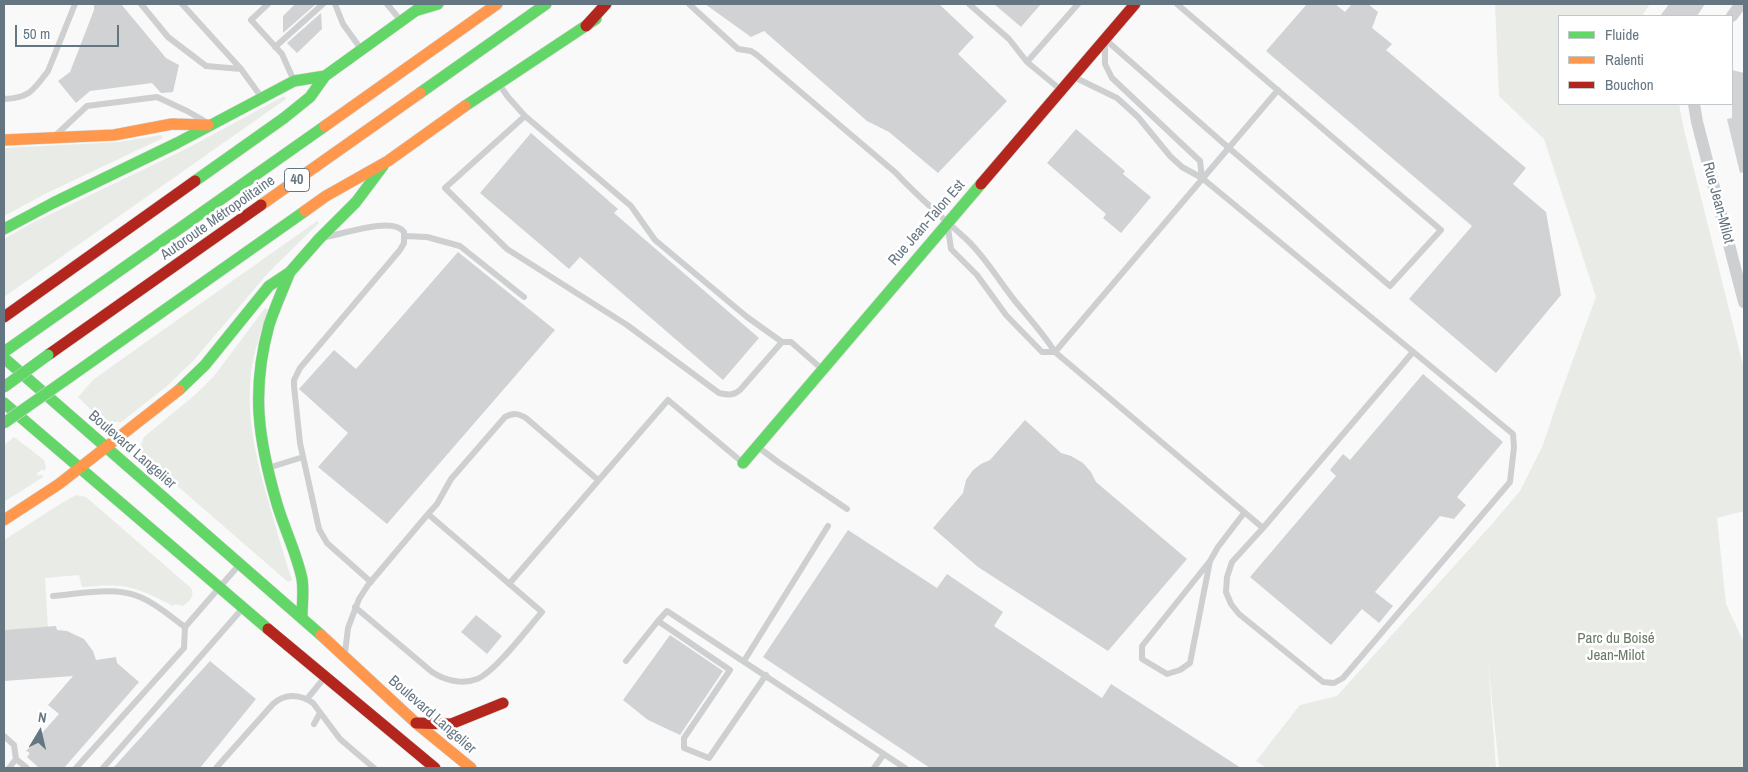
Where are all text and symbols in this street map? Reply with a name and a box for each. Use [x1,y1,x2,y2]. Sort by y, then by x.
scale bar [18,15,121,47]
legend [1558,15,1733,105]
text: 50 m [23,23,50,44]
text: Fluide [1605,24,1639,45]
text: Ralenti [1605,49,1644,70]
text: Bouchon [1605,74,1654,95]
street label: Rue Jean-Milot [1699,160,1737,246]
road number: 40 [284,168,310,192]
street label: Autoroute Métropolitaine [157,172,279,264]
street label: Rue Jean-Talon Est [885,176,969,270]
street label: Boulevard Langelier [85,407,179,493]
park label: Parc du Boisé Jean-Milot [1577,630,1655,665]
street label: Boulevard Langelier [385,672,479,758]
north arrow [15,707,65,757]
text: N [37,708,48,727]

